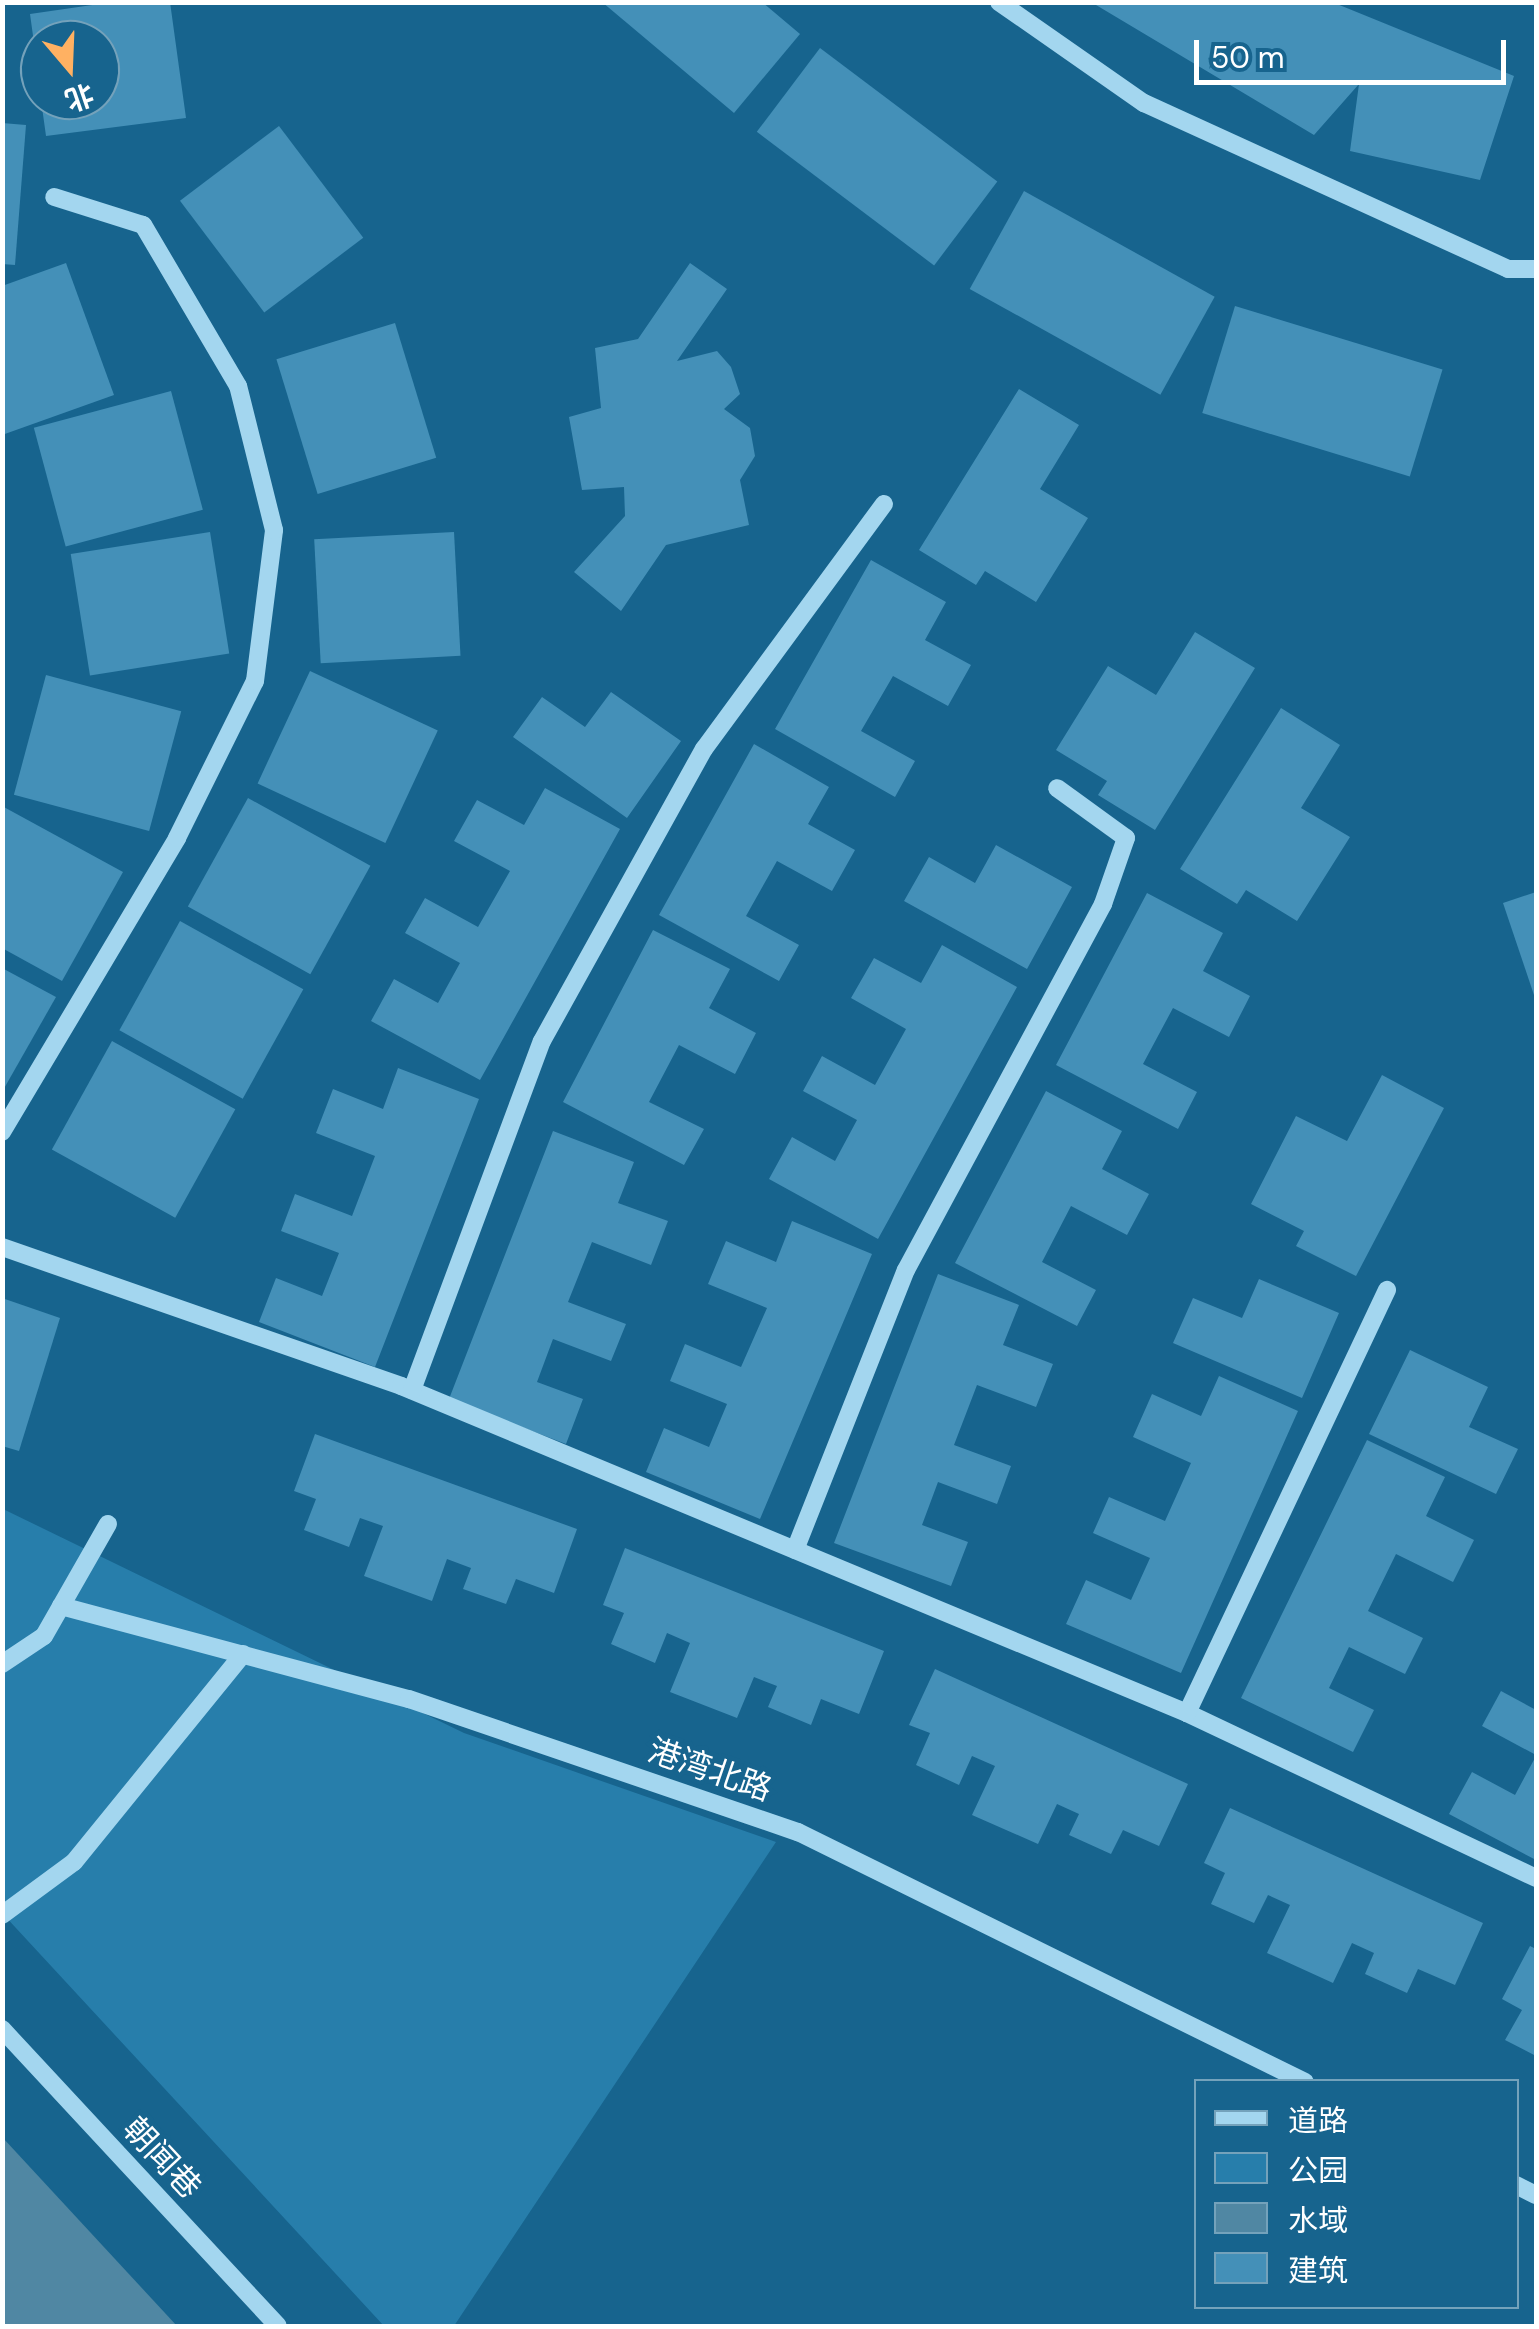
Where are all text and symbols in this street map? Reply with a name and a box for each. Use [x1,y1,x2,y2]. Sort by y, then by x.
north arrow [20,20,120,120]
scale bar [1199,20,1512,82]
text: 50 m [1211,38,1285,77]
text: 北 [60,75,99,119]
street label: 港湾北路 [643,1731,777,1809]
legend [1194,2079,1519,2309]
text: 道路 [1288,2101,1348,2140]
street label: 朝闻巷 [115,2110,209,2206]
text: 公园 [1288,2151,1348,2190]
text: 水域 [1288,2201,1348,2240]
text: 建筑 [1288,2251,1348,2290]

